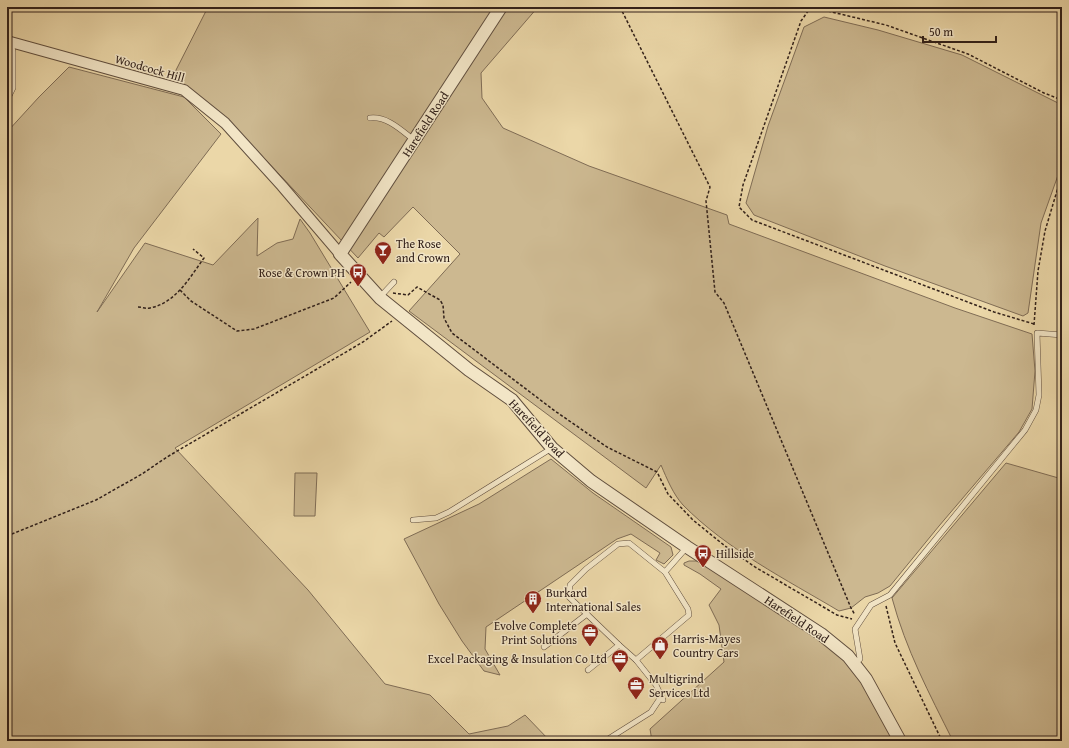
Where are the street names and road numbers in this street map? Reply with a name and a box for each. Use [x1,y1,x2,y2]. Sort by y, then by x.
street label: Woodcock Hill [113,50,187,86]
street label: Harefield Road [398,88,453,160]
street label: Harefield Road [505,395,569,461]
street label: Harefield Road [761,591,833,647]

